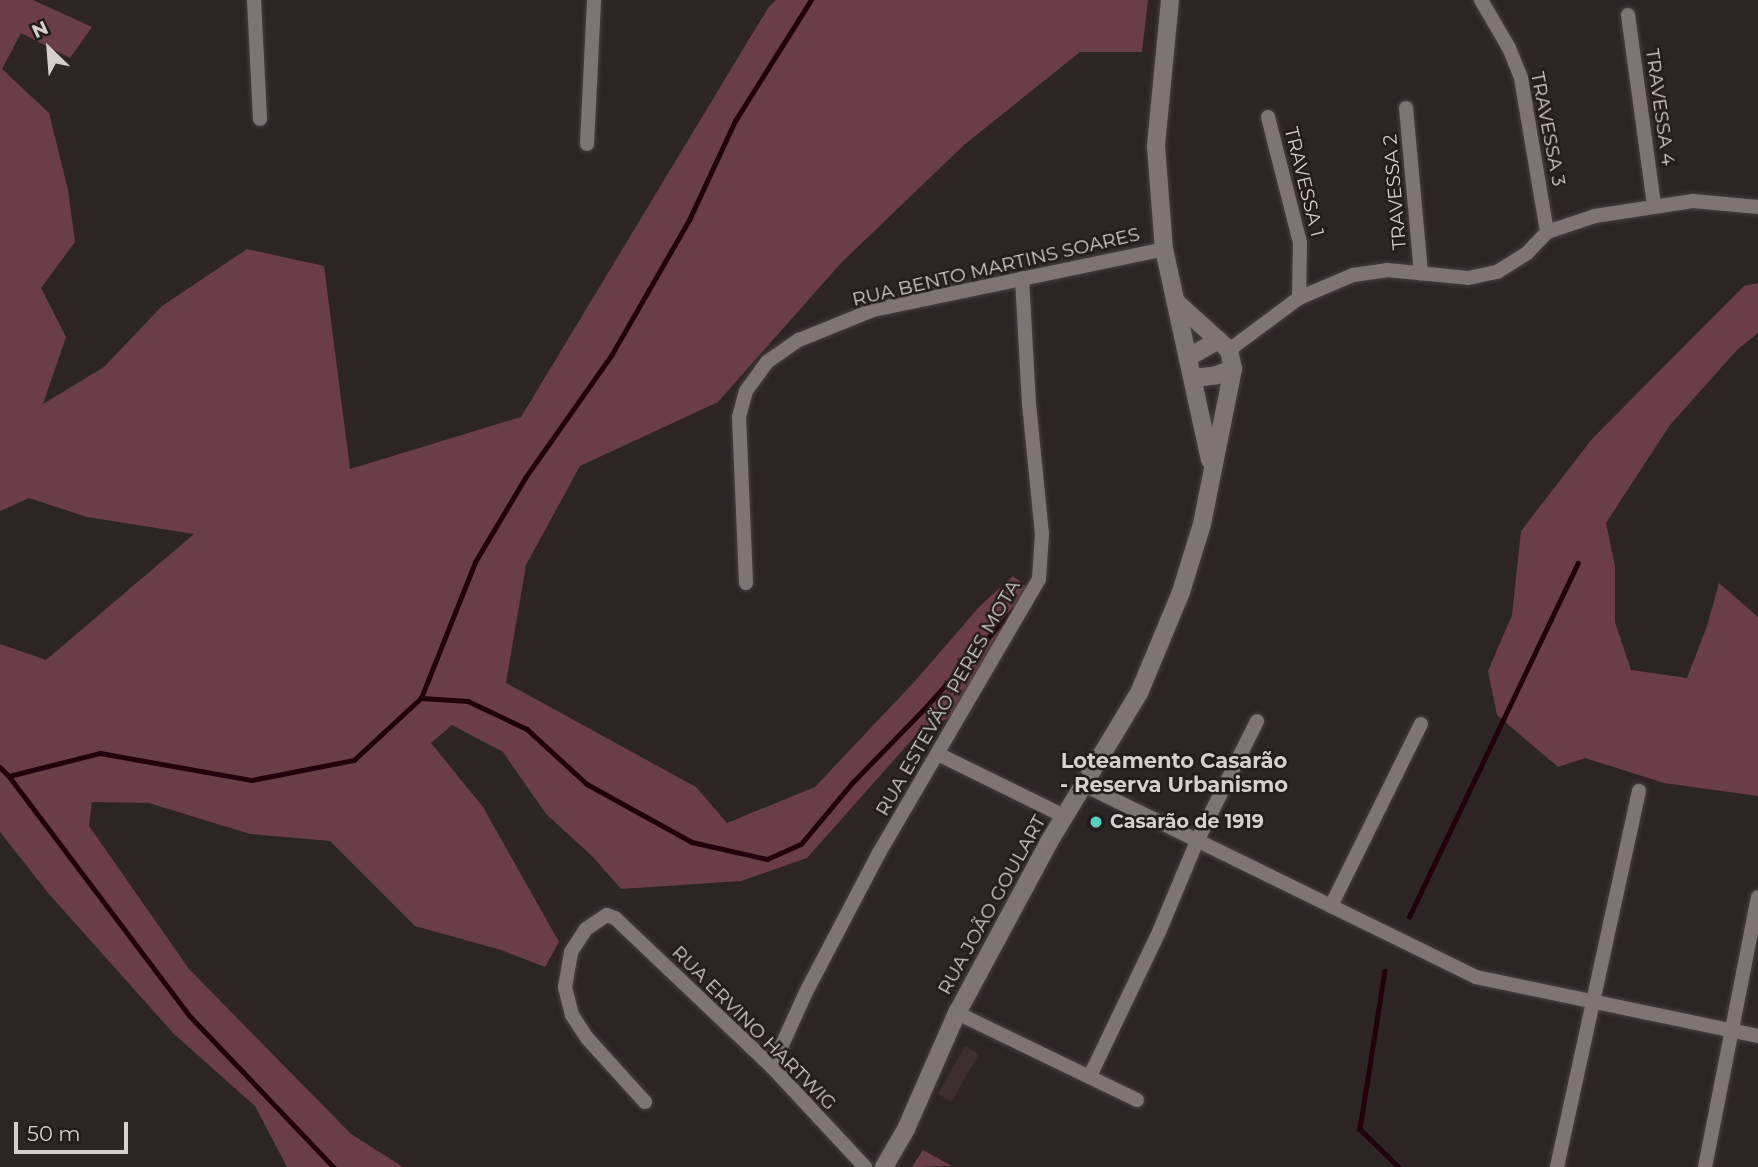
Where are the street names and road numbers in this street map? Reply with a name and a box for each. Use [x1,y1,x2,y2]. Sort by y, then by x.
street label: TRAVESSA 4 [1641,47,1679,167]
street label: TRAVESSA 3 [1526,70,1570,188]
street label: TRAVESSA 1 [1279,125,1329,239]
street label: TRAVESSA 2 [1379,133,1411,251]
street label: RUA BENTO MARTINS SOARES [850,223,1142,311]
street label: RUA ESTEVÃO PERES MOTA [871,576,1025,820]
street label: RUA JOÃO GOULART [933,811,1051,999]
street label: RUA ERVINO HARTWIG [667,941,841,1115]

